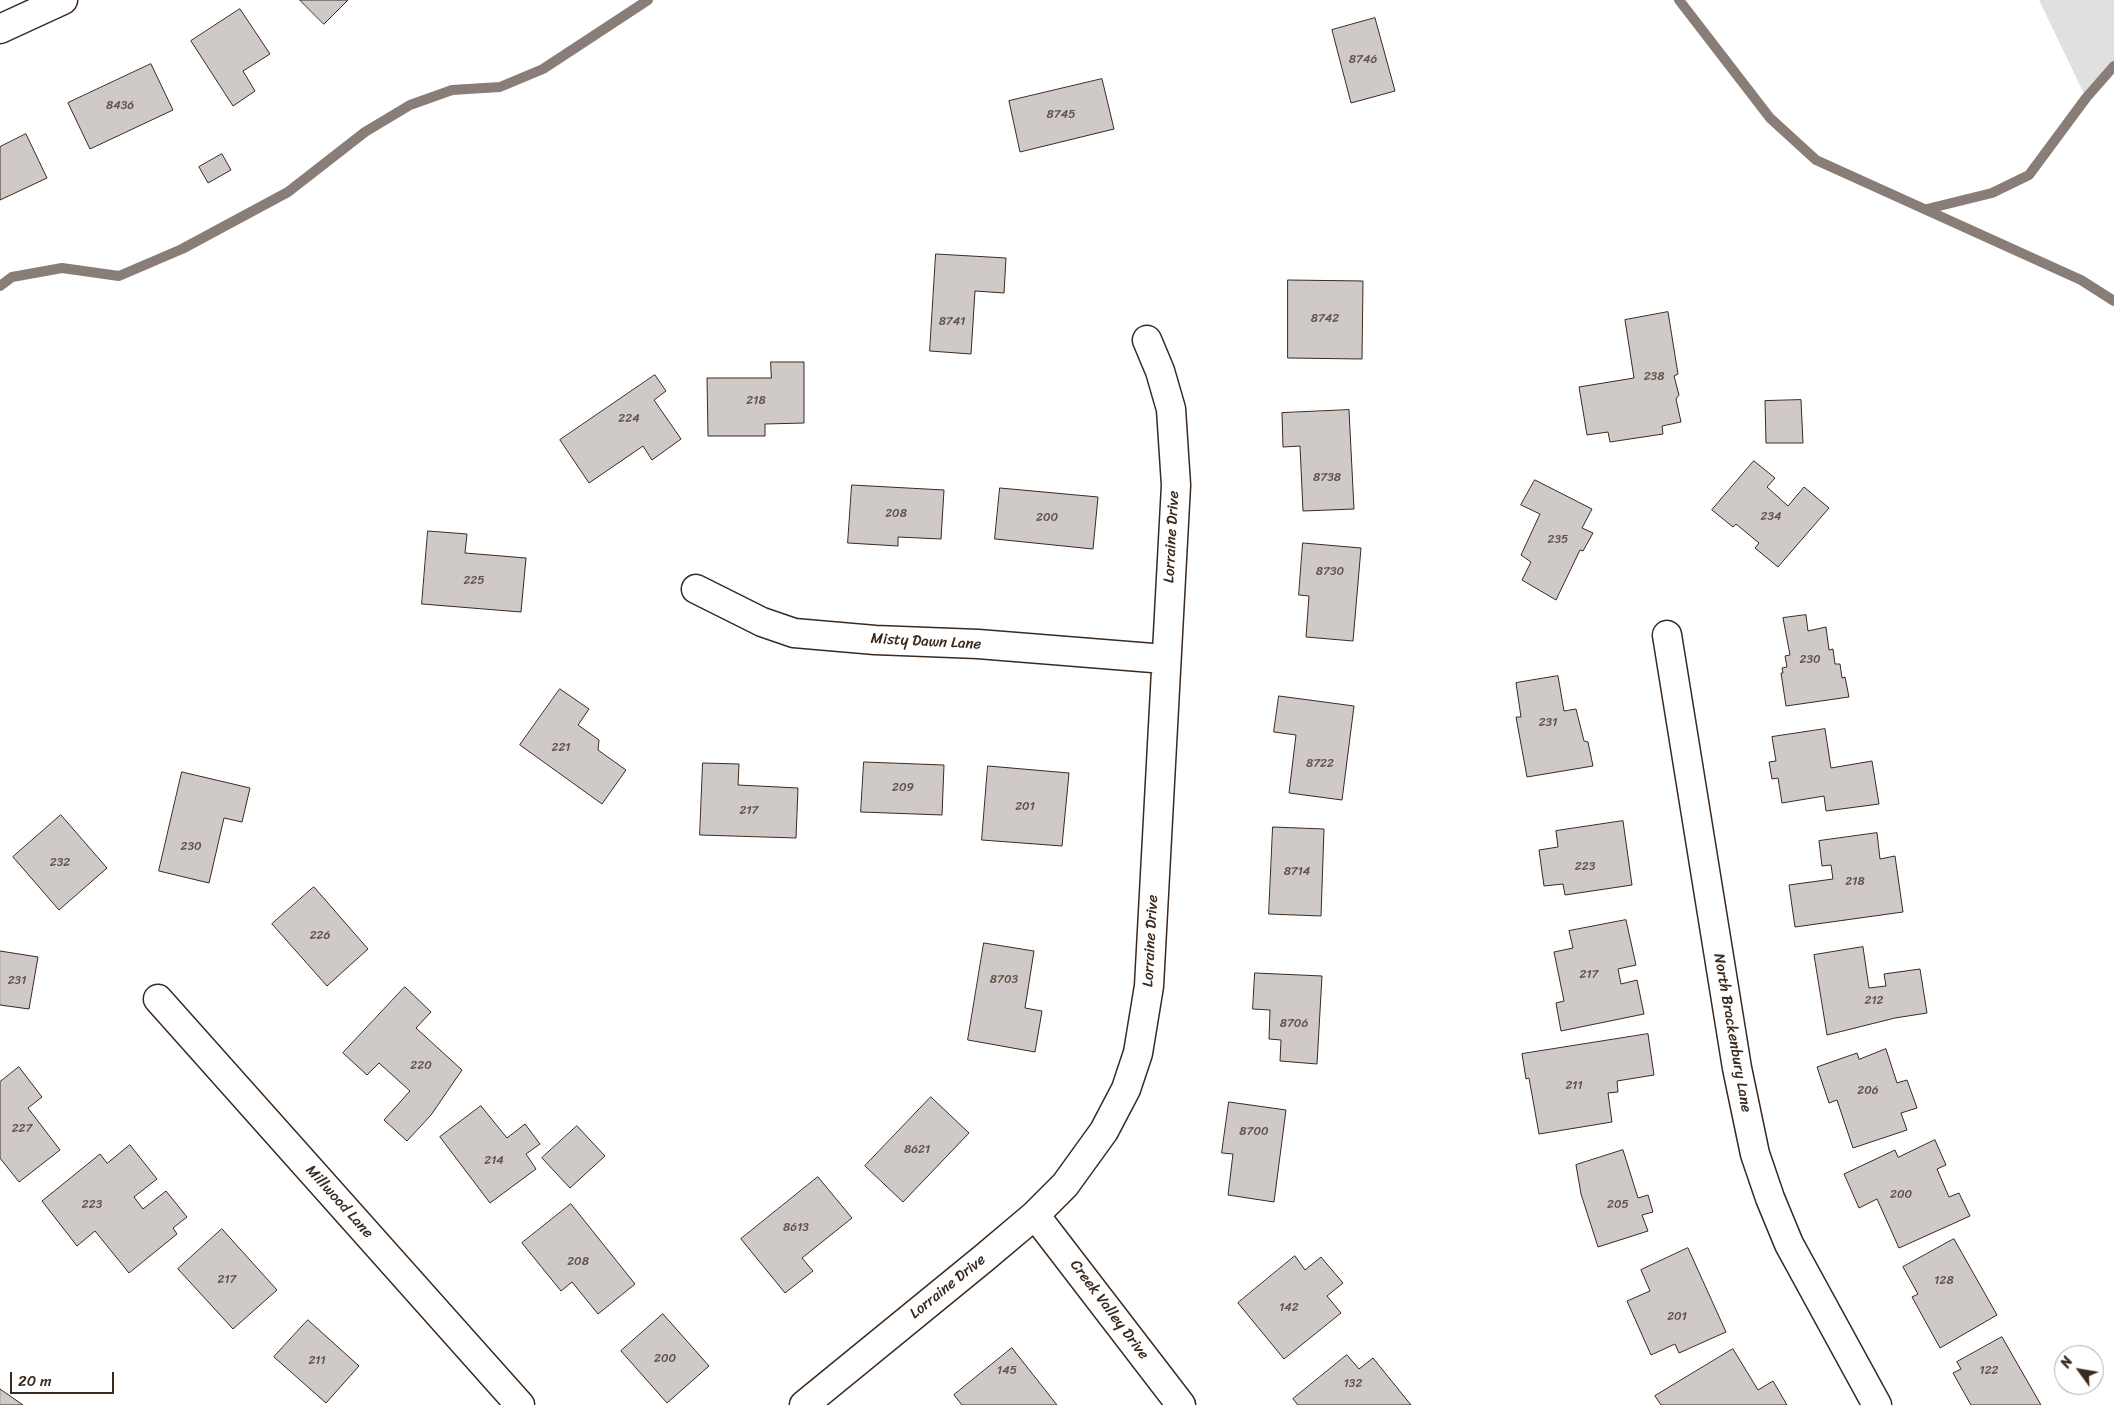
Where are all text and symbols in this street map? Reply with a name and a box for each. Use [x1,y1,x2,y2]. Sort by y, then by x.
house number: 8746 [1349,53,1377,67]
house number: 8436 [106,99,134,113]
house number: 8745 [1047,108,1075,122]
house number: 8742 [1311,312,1339,326]
house number: 8741 [939,315,965,329]
house number: 238 [1644,370,1664,384]
house number: 218 [746,394,766,408]
house number: 224 [618,412,640,426]
house number: 8738 [1313,471,1341,485]
street label: Lorraine Drive [1161,490,1183,584]
house number: 208 [885,507,907,521]
house number: 234 [1760,510,1782,524]
house number: 200 [1036,511,1058,525]
house number: 235 [1548,533,1568,547]
house number: 8730 [1316,565,1344,579]
house number: 225 [463,574,485,588]
street label: Misty Dawn Lane [870,630,982,654]
house number: 230 [1799,653,1821,667]
house number: 231 [1539,716,1557,730]
house number: 221 [552,741,570,755]
house number: 8722 [1306,757,1334,771]
house number: 209 [892,781,914,795]
house number: 201 [1015,800,1035,814]
house number: 217 [740,804,758,818]
house number: 230 [180,840,202,854]
house number: 232 [50,856,70,870]
house number: 223 [1575,860,1595,874]
house number: 8714 [1284,865,1310,879]
house number: 218 [1845,875,1865,889]
street label: Lorraine Drive [1140,894,1162,988]
house number: 226 [310,929,330,943]
street label: North Brackenbury Lane [1709,952,1755,1114]
house number: 217 [1580,968,1598,982]
house number: 8703 [990,973,1018,987]
house number: 231 [8,974,26,988]
house number: 212 [1865,994,1883,1008]
house number: 8706 [1280,1017,1308,1031]
house number: 220 [410,1059,432,1073]
house number: 211 [1565,1079,1583,1093]
house number: 206 [1857,1084,1879,1098]
house number: 227 [12,1122,32,1136]
house number: 8700 [1239,1125,1269,1139]
house number: 8621 [904,1143,930,1157]
house number: 214 [484,1154,504,1168]
street label: Millwood Lane [301,1162,377,1242]
house number: 200 [1890,1188,1912,1202]
house number: 223 [82,1198,102,1212]
house number: 205 [1607,1198,1629,1212]
house number: 8613 [783,1221,809,1235]
street label: Lorraine Drive [907,1251,989,1323]
house number: 208 [567,1255,589,1269]
street label: Creek Valley Drive [1066,1257,1152,1363]
house number: 217 [218,1273,236,1287]
house number: 128 [1934,1274,1954,1288]
house number: 142 [1279,1301,1299,1315]
house number: 201 [1667,1310,1687,1324]
north arrow [2054,1345,2104,1395]
house number: 200 [654,1352,676,1366]
text: N [2054,1352,2080,1373]
house number: 211 [308,1354,326,1368]
scale bar [12,1362,116,1394]
house number: 145 [997,1364,1017,1378]
house number: 122 [1980,1364,1998,1378]
text: 20 m [18,1368,52,1394]
house number: 132 [1344,1377,1362,1391]

